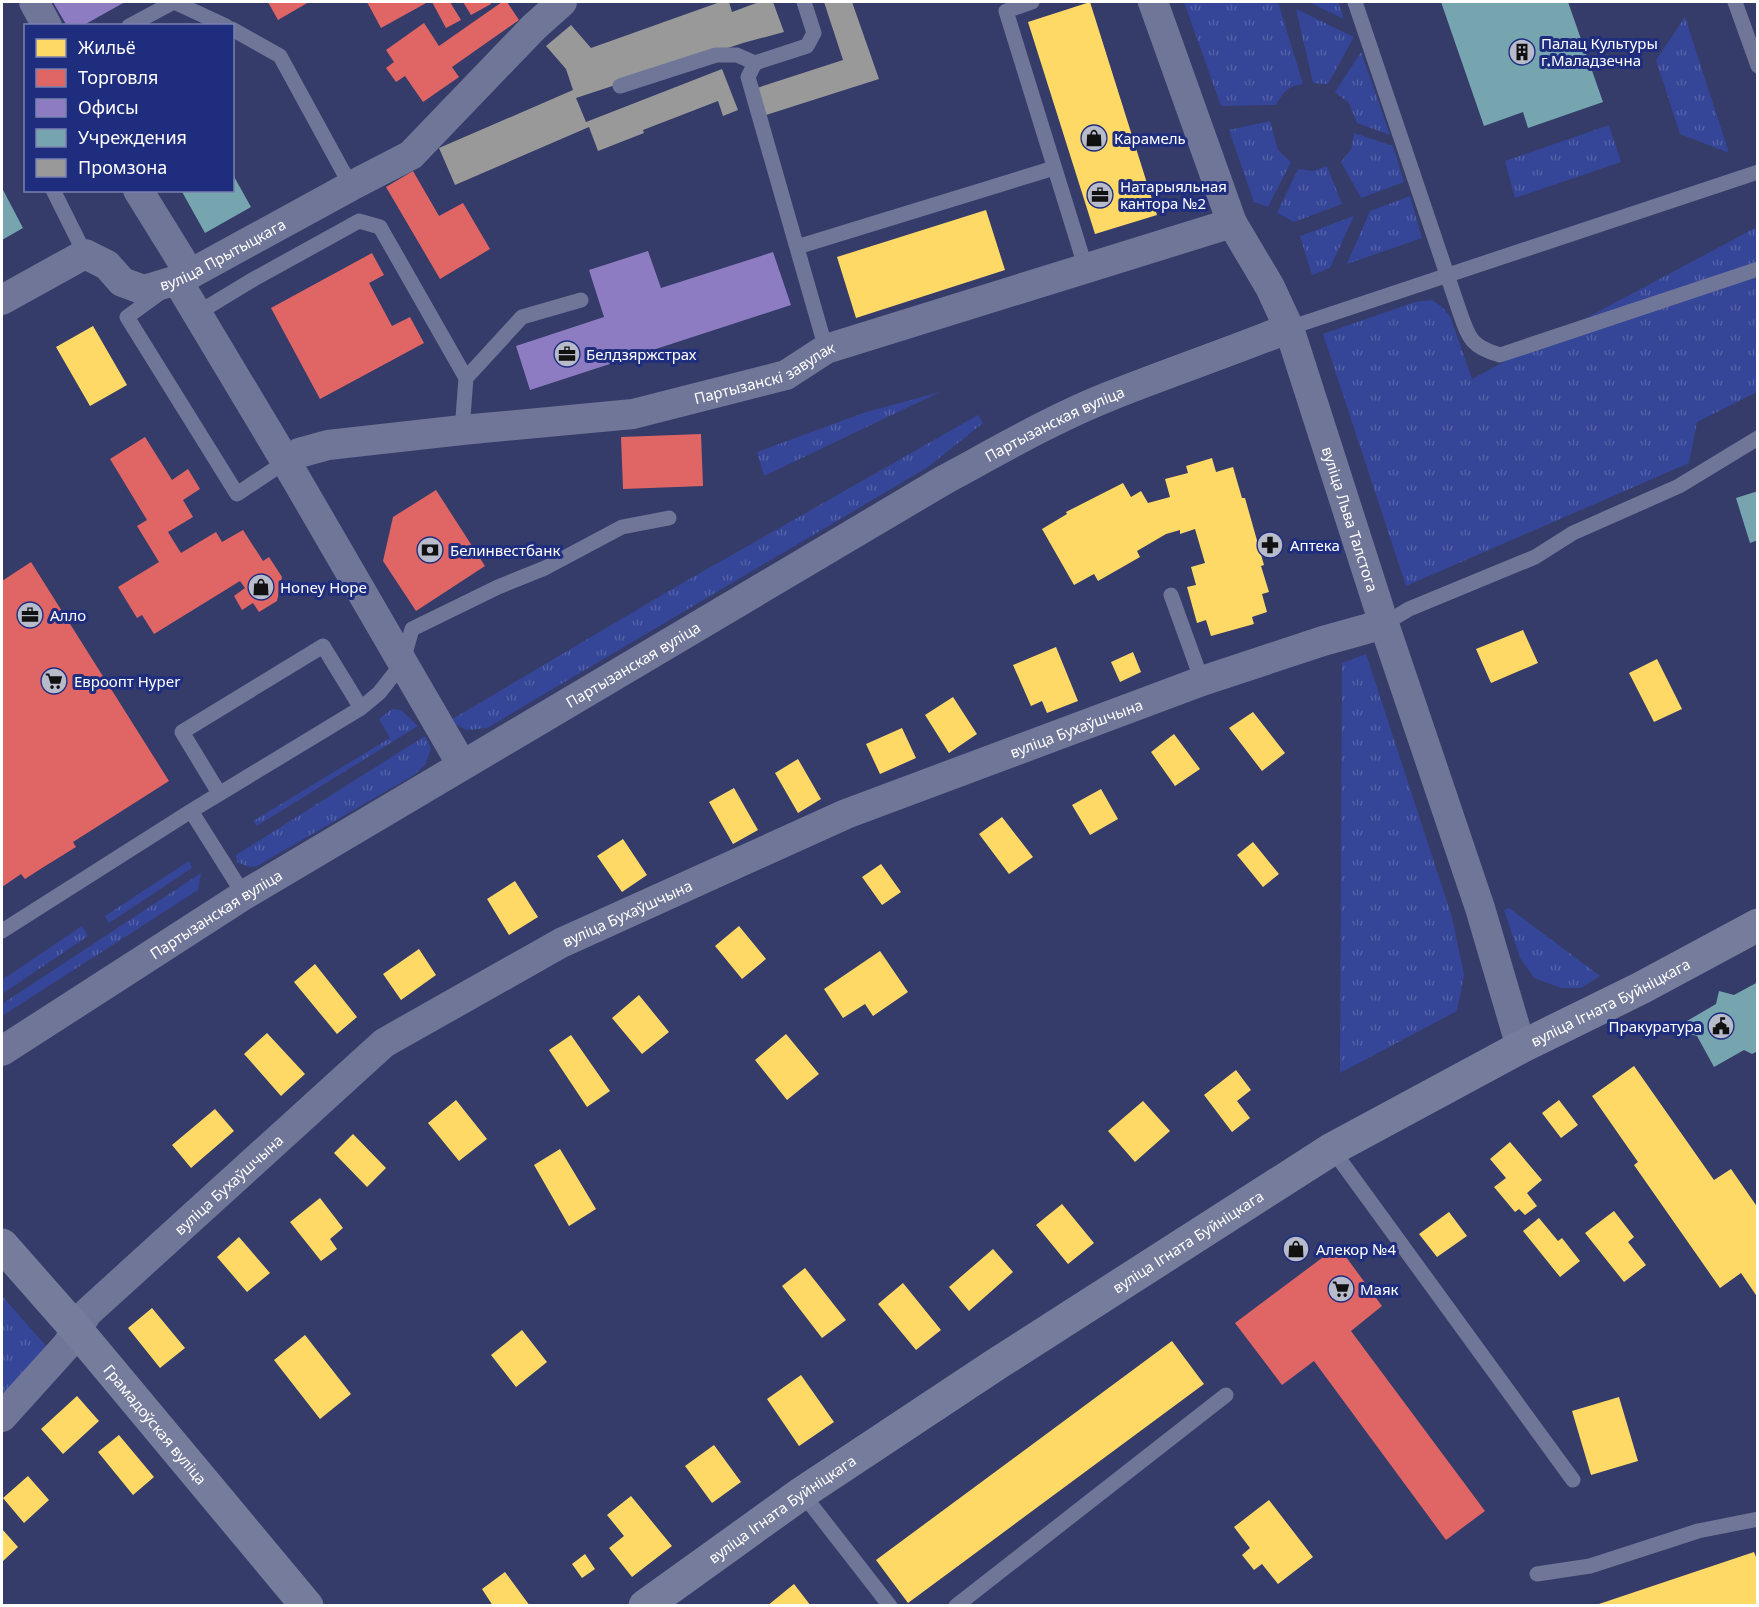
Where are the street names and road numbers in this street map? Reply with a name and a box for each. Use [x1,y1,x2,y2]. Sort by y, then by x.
street label: вуліца Прытыцкага [157,214,289,295]
street label: Партызанскі завулак [692,337,837,408]
street label: Партызанская вуліца [981,381,1127,466]
street label: вуліца Льва Талстога [1318,444,1383,594]
street label: Партызанская вуліца [562,617,704,712]
street label: вуліца Бухаўшчына [1007,694,1146,762]
street label: Партызанская вуліца [146,865,286,963]
street label: вуліца Бухаўшчына [559,875,695,951]
street label: вуліца Ігната Буйніцкага [1527,953,1694,1051]
street label: вуліца Бухаўшчына [170,1130,287,1239]
street label: вуліца Ігната Буйніцкага [1108,1186,1267,1297]
street label: Грамадоўская вуліца [100,1360,211,1489]
street label: вуліца Ігната Буйніцкага [704,1450,860,1567]

